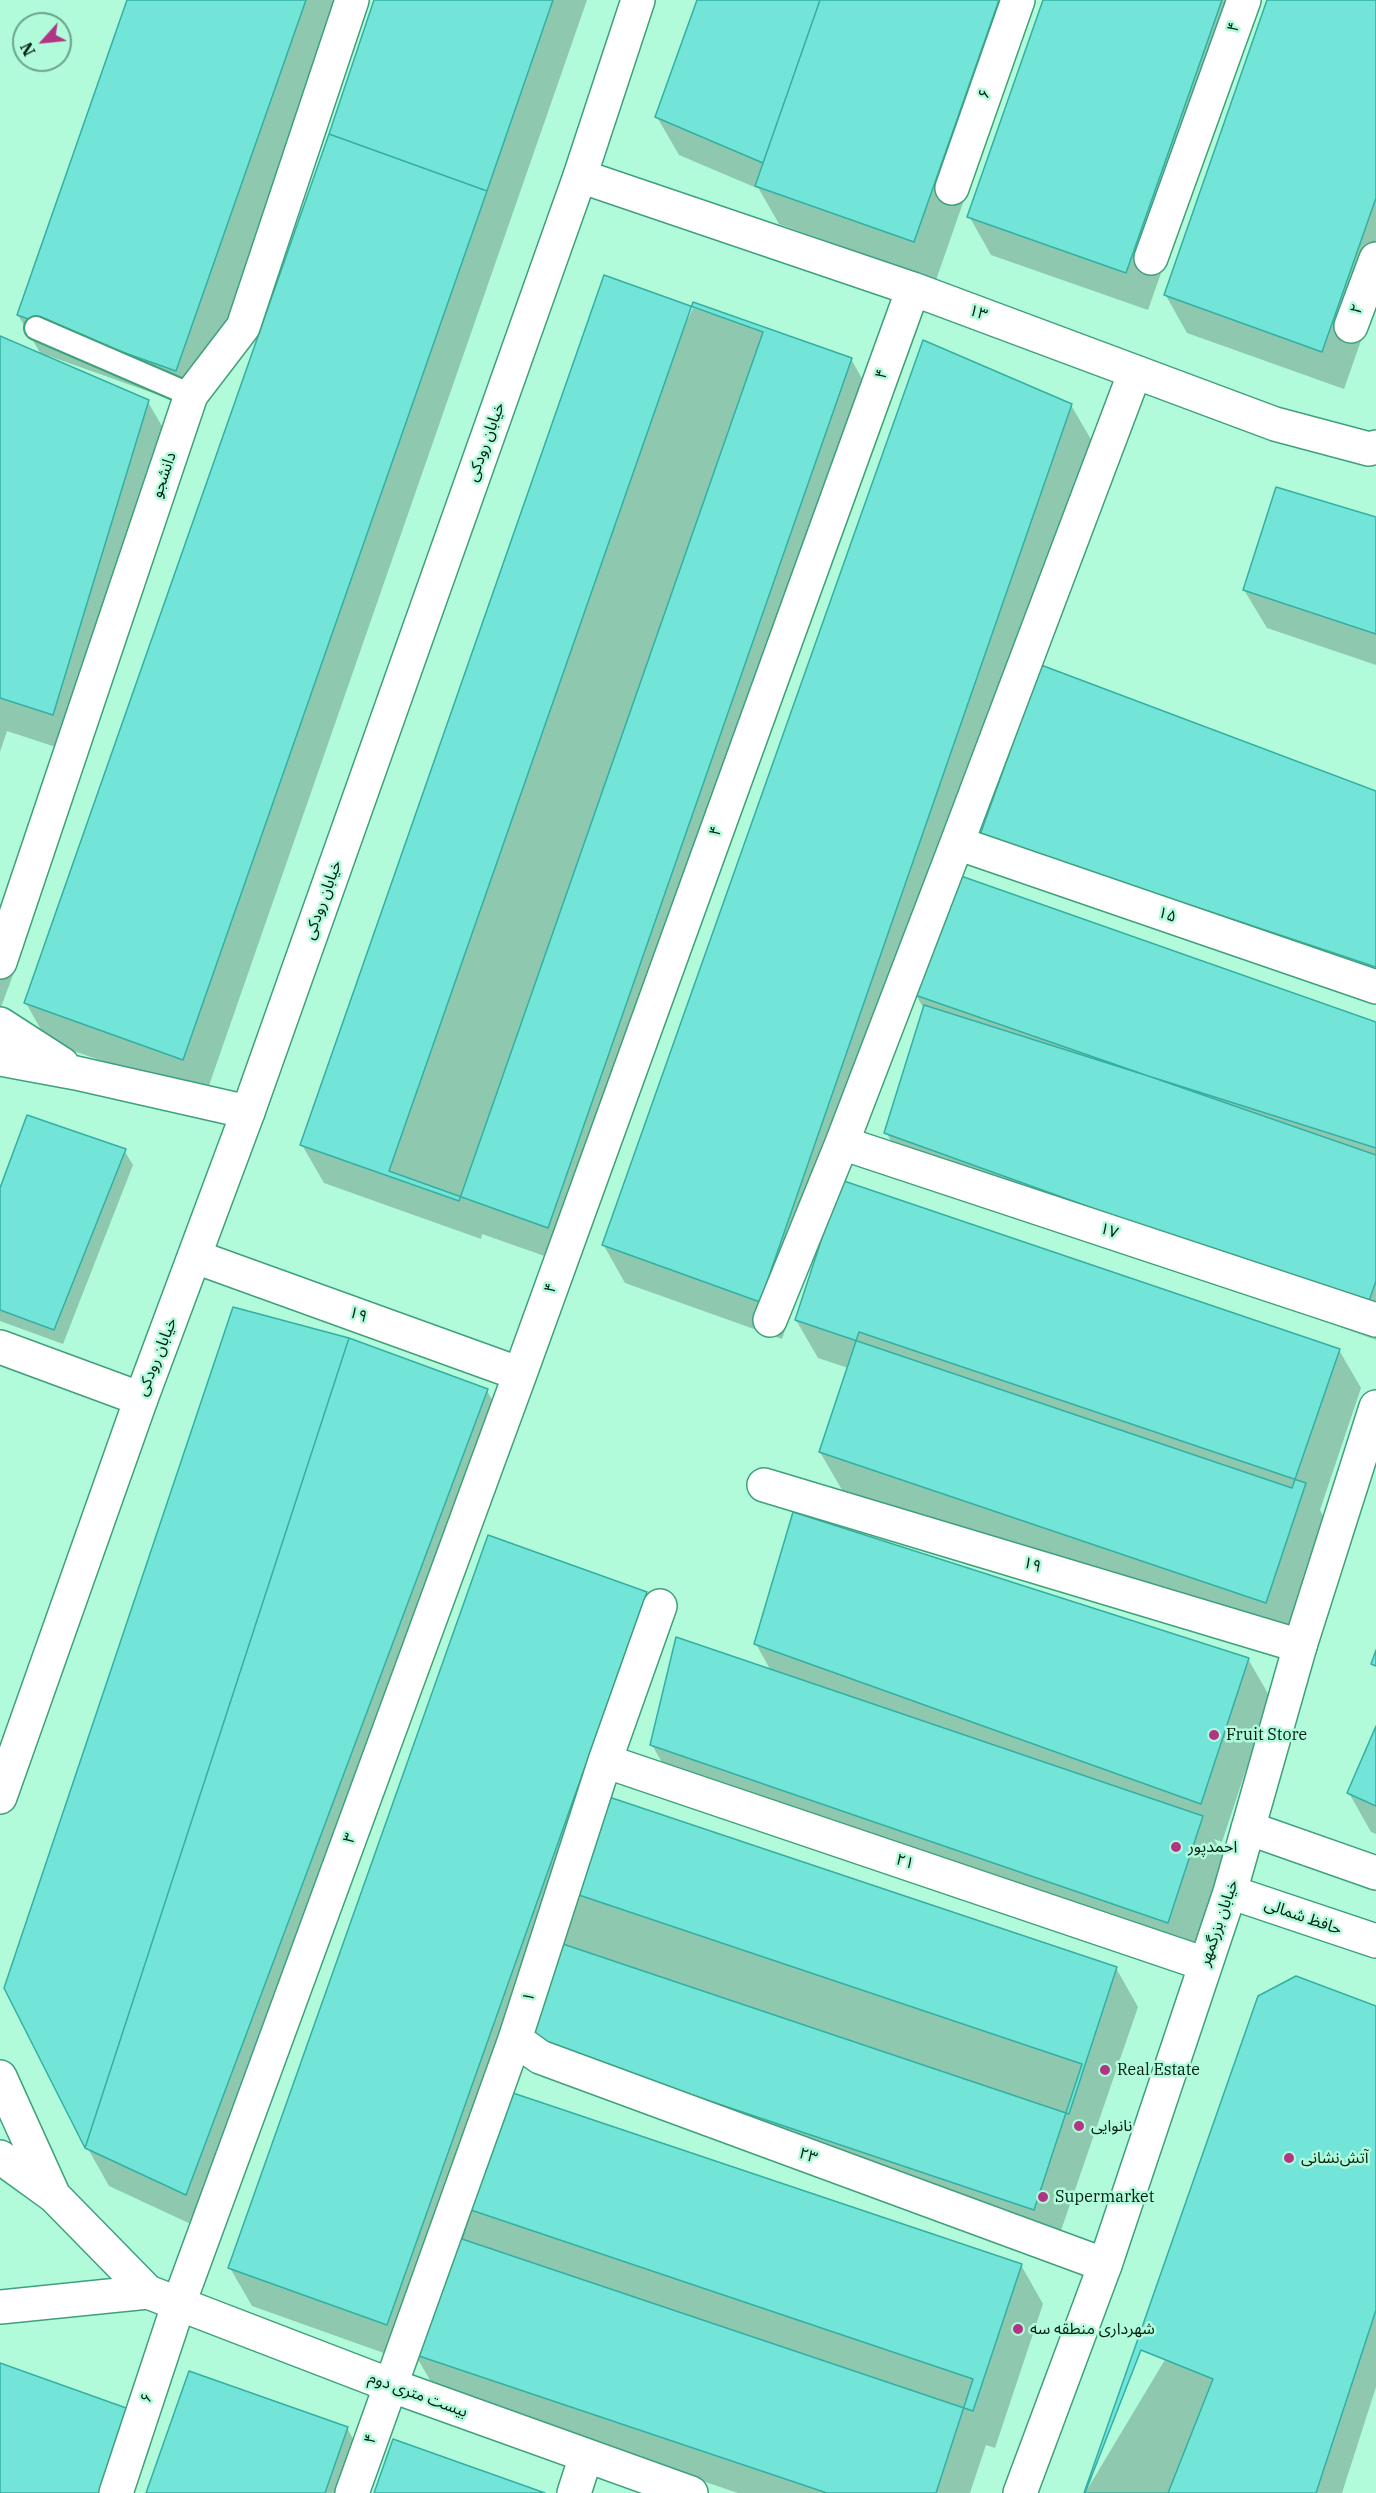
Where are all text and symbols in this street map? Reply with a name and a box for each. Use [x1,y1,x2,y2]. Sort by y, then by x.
north arrow [12,12,72,72]
street label: ۴ [1223,19,1245,35]
text: N [16,39,40,59]
street label: ۶ [974,87,996,101]
street label: ۱۳ [966,301,990,325]
street label: ۲ [1346,301,1368,317]
street label: ۴ [871,366,893,382]
street label: خیابان رودکی [463,400,509,484]
street label: دانشجو [147,450,181,500]
street label: ۴ [705,823,727,839]
street label: خیابان رودکی [300,858,346,942]
street label: ۱۵ [1155,903,1179,927]
street label: ۱۷ [1097,1219,1121,1243]
street label: ۴ [540,1280,562,1296]
street label: ۱۹ [346,1303,370,1327]
street label: خیابان رودکی [133,1315,181,1399]
street label: ۱۹ [1020,1553,1044,1577]
place label: Fruit Store [1226,1725,1307,1745]
marker: Fruit Store [1207,1728,1221,1742]
street label: ۳ [339,1830,361,1846]
place label: احمدپور [1188,1837,1237,1857]
marker: احمدپور [1169,1840,1183,1854]
street label: ۲۱ [893,1850,917,1874]
street label: خیابان بزرگمهر [1195,1877,1243,1969]
street label: حافظ شمالی [1262,1895,1344,1939]
street label: ۱ [518,1990,540,2004]
place label: Real Estate [1117,2060,1200,2080]
marker: Real Estate [1098,2063,1112,2077]
place label: نانوایی [1091,2116,1132,2136]
marker: نانوایی [1072,2119,1086,2133]
street label: ۲۳ [796,2144,820,2168]
place label: آتش‌نشانی [1301,2148,1368,2168]
marker: آتش‌نشانی [1282,2151,1296,2165]
place label: Supermarket [1055,2187,1154,2207]
marker: Supermarket [1036,2190,1050,2204]
place label: شهرداری منطقه سه [1030,2319,1155,2339]
marker: شهرداری منطقه سه [1011,2322,1025,2336]
street label: بیست متری دوم [366,2368,470,2422]
street label: ۶ [136,2391,158,2405]
street label: ۴ [360,2432,382,2446]

